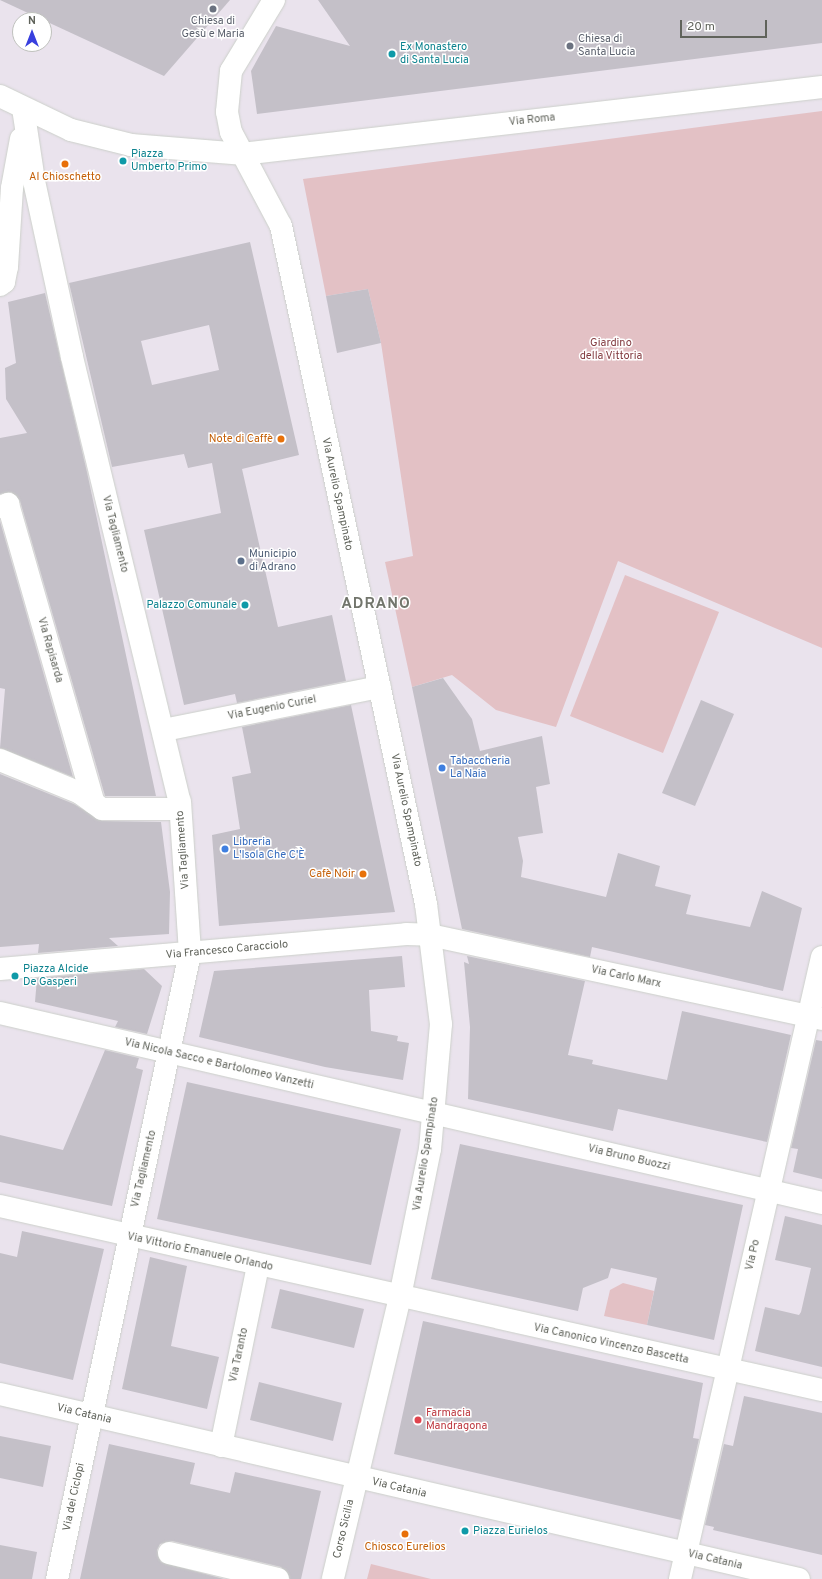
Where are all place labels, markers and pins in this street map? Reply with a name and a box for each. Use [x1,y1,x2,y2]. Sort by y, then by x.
marker: Chiesa di Gesù e Maria [208,4,218,14]
place label: Chiesa di Gesù e Maria [182,15,244,41]
place label: Chiesa di Santa Lucia [578,33,635,59]
place label: Ex Monastero di Santa Lucia [400,41,469,67]
marker: Chiesa di Santa Lucia [565,41,575,51]
marker: Ex Monastero di Santa Lucia [387,49,397,59]
place label: Piazza Umberto Primo [131,148,207,174]
marker: Piazza Umberto Primo [118,156,128,166]
marker: Al Chioschetto [60,159,70,169]
place label: Al Chioschetto [29,170,101,184]
place label: Note di Caffè [209,432,273,446]
marker: Note di Caffè [276,434,286,444]
place label: Municipio di Adrano [249,548,297,574]
marker: Municipio di Adrano [236,556,246,566]
place label: Palazzo Comunale [146,598,237,612]
marker: Palazzo Comunale [240,600,250,610]
place label: Tabaccheria La Naia [450,755,510,781]
marker: Tabaccheria La Naia [437,763,447,773]
place label: Libreria L'Isola Che C'È [233,836,305,862]
marker: Libreria L'Isola Che C'È [220,844,230,854]
place label: Cafè Noir [309,867,355,881]
marker: Cafè Noir [358,869,368,879]
place label: Piazza Alcide De Gasperi [23,963,89,989]
marker: Piazza Alcide De Gasperi [10,971,20,981]
place label: Farmacia Mandragona [426,1407,487,1433]
marker: Farmacia Mandragona [413,1415,423,1425]
place label: Piazza Eurielos [473,1524,548,1538]
marker: Piazza Eurielos [460,1526,470,1536]
marker: Chiosco Eurelios [400,1529,410,1539]
place label: Chiosco Eurelios [364,1540,446,1554]

